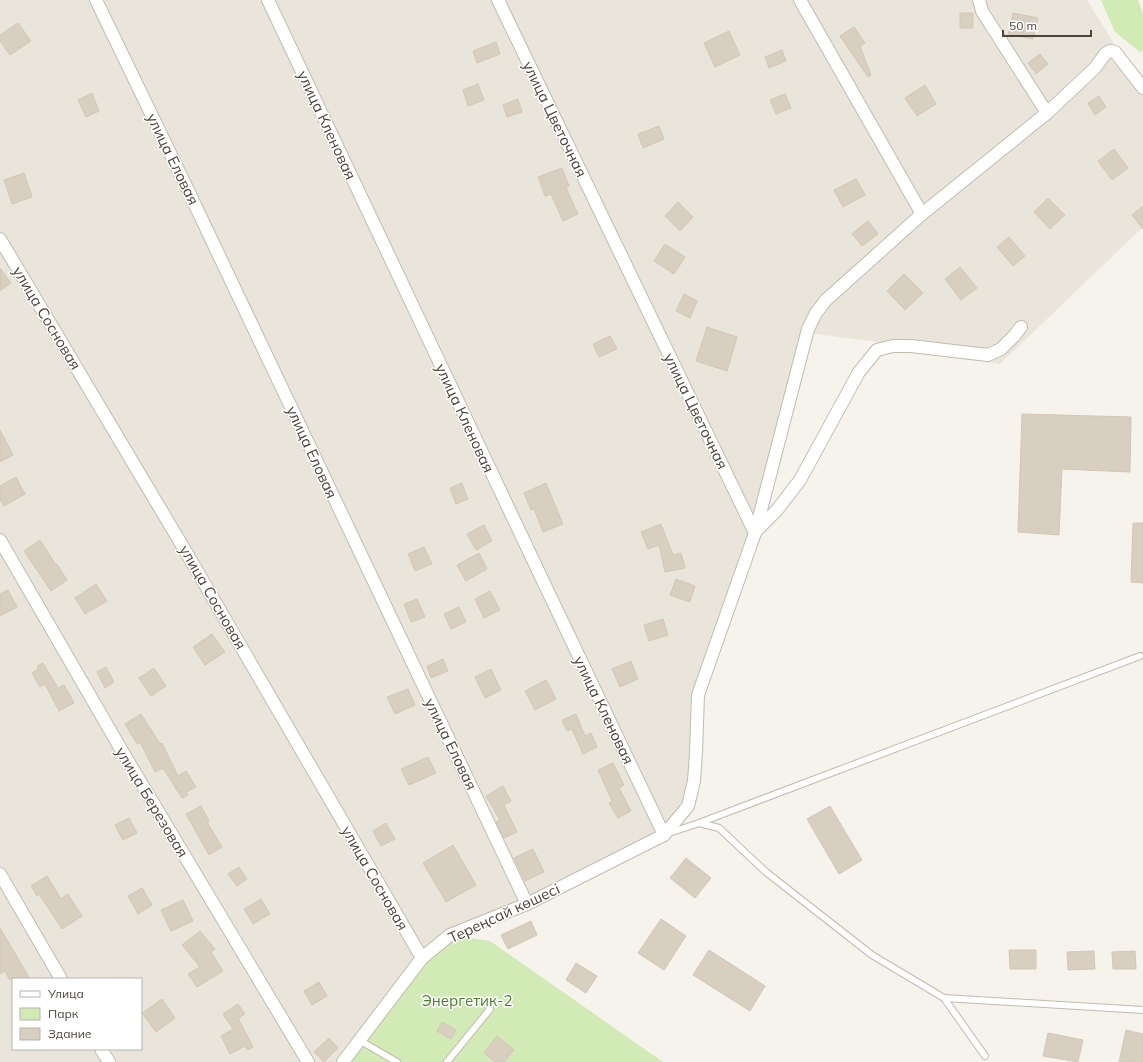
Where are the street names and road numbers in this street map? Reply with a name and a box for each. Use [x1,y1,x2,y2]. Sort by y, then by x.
street label: улица Цветочная [519,58,591,180]
street label: улица Кленовая [293,67,361,183]
street label: улица Еловая [143,110,203,208]
street label: улица Сосновая [9,263,85,373]
street label: улица Цветочная [660,350,732,472]
street label: улица Кленовая [431,360,499,476]
street label: улица Еловая [282,403,342,501]
street label: улица Сосновая [175,541,251,653]
street label: улица Кленовая [570,653,638,767]
street label: улица Еловая [421,695,481,793]
street label: улица Березовая [111,743,193,861]
street label: улица Сосновая [337,822,413,934]
street label: Тереңсай көшесі [445,879,563,947]

